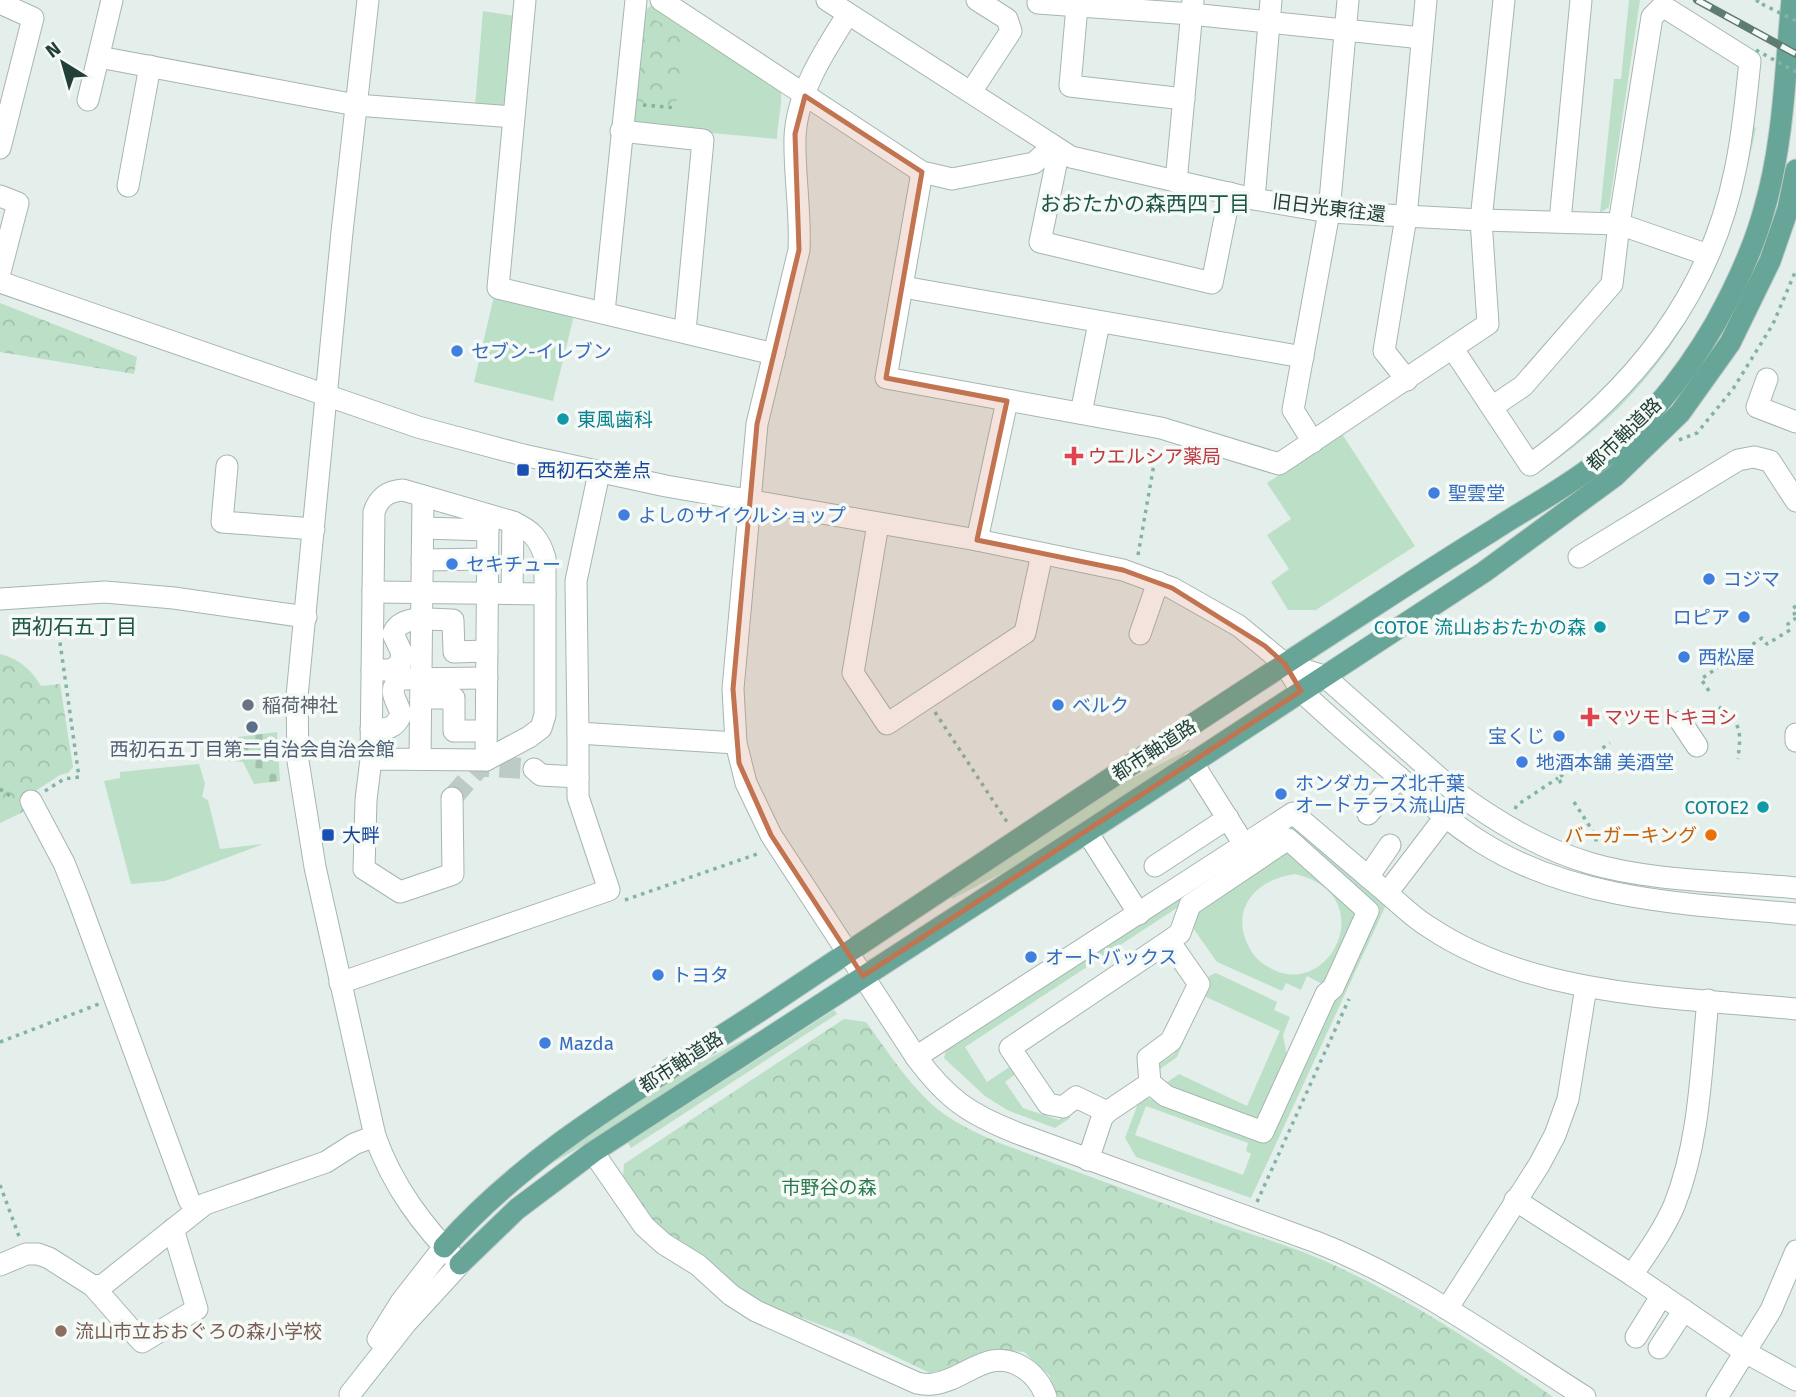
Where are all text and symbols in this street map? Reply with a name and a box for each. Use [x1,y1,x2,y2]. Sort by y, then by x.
north arrow [28,28,98,98]
text: N [41,37,65,63]
street label: 旧日光東往還 [1271,190,1387,226]
district label: おおたかの森西四丁目 [1040,191,1250,217]
place label: セブン-イレブン [471,340,612,363]
marker: セブン-イレブン [449,343,465,359]
street label: 都市軸道路 [1582,393,1666,475]
place label: 東風歯科 [577,408,653,431]
marker: 東風歯科 [555,411,571,427]
place label: ウエルシア薬局 [1088,445,1221,468]
marker: ウエルシア薬局 [1066,448,1082,464]
place label: 西初石交差点 [537,459,651,482]
marker: 西初石交差点 [515,462,531,478]
place label: 聖雲堂 [1448,482,1505,505]
marker: 聖雲堂 [1426,485,1442,501]
place label: よしのサイクルショップ [638,504,846,527]
marker: よしのサイクルショップ [616,507,632,523]
place label: セキチュー [466,553,561,576]
marker: セキチュー [444,556,460,572]
place label: コジマ [1723,568,1780,591]
marker: コジマ [1701,571,1717,587]
place label: ロピア [1673,606,1730,629]
marker: ロピア [1736,609,1752,625]
district label: 西初石五丁目 [11,614,137,640]
place label: COTOE 流山おおたかの森 [1374,616,1586,639]
marker: COTOE 流山おおたかの森 [1592,619,1608,635]
place label: 西松屋 [1698,646,1755,669]
marker: 西松屋 [1676,649,1692,665]
place label: 稲荷神社 [262,694,338,717]
place label: ベルク [1072,694,1129,717]
marker: 稲荷神社 [240,697,256,713]
marker: ベルク [1050,697,1066,713]
place label: マツモトキヨシ [1604,706,1737,729]
marker: マツモトキヨシ [1582,709,1598,725]
street label: 都市軸道路 [1108,714,1200,786]
marker: 西初石五丁目第二自治会自治会館 [244,719,260,735]
place label: 宝くじ [1488,725,1545,748]
marker: 宝くじ [1551,728,1567,744]
place label: 西初石五丁目第二自治会自治会館 [109,738,395,761]
place label: 地酒本舗 美酒堂 [1536,751,1674,774]
marker: 地酒本舗 美酒堂 [1514,754,1530,770]
place label: ホンダカーズ北千葉 オートテラス流山店 [1295,772,1466,817]
marker: ホンダカーズ北千葉 オートテラス流山店 [1273,786,1289,802]
place label: COTOE2 [1684,796,1749,819]
marker: COTOE2 [1755,799,1771,815]
place label: 大畔 [342,824,380,847]
place label: バーガーキング [1565,824,1697,847]
marker: 大畔 [320,827,336,843]
marker: バーガーキング [1703,827,1719,843]
place label: オートバックス [1045,946,1177,969]
marker: オートバックス [1023,949,1039,965]
place label: トヨタ [672,964,729,987]
marker: トヨタ [650,967,666,983]
street label: 都市軸道路 [635,1026,727,1098]
place label: Mazda [559,1032,614,1055]
marker: Mazda [537,1035,553,1051]
park label: 市野谷の森 [781,1176,877,1199]
place label: 流山市立おおぐろの森小学校 [75,1320,322,1343]
marker: 流山市立おおぐろの森小学校 [53,1323,69,1339]

